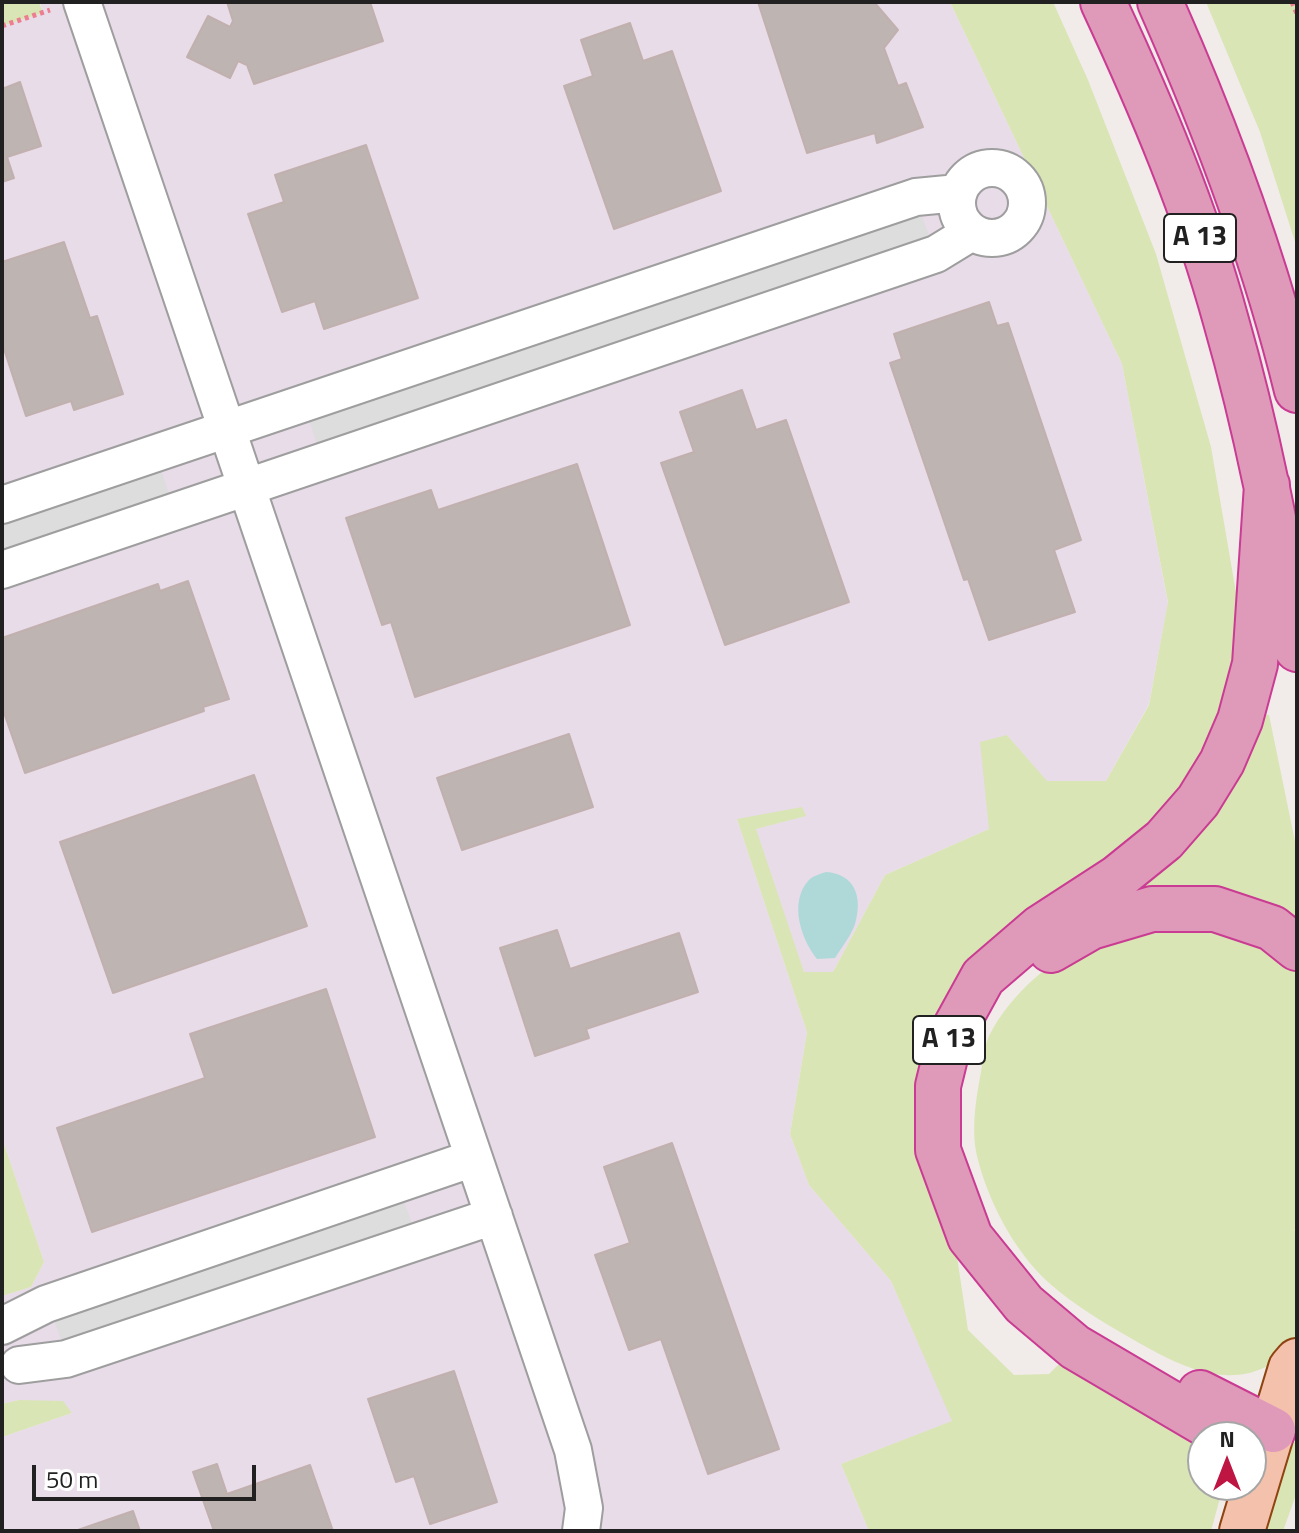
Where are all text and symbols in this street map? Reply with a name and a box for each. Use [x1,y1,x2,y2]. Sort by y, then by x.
road number: A 13 [1164,214,1236,262]
road number: A 13 [913,1016,985,1064]
north arrow [1187,1421,1267,1501]
text: N [1219,1422,1235,1456]
scale bar [36,1449,260,1499]
text: 50 m [46,1461,98,1497]

